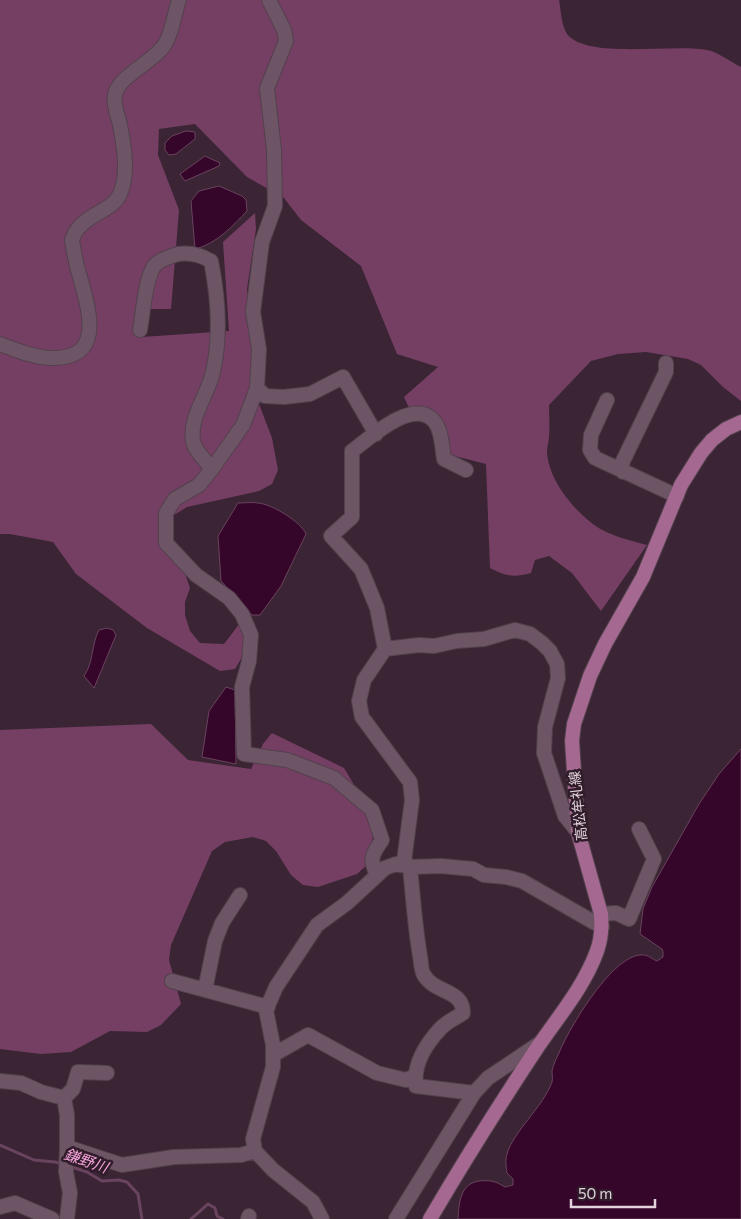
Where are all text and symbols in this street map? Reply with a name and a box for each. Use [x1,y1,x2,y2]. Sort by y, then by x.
street label: 高松牟礼線 [565,770,590,842]
water label: 鎌野川 [62,1144,112,1177]
scale bar [571,1176,655,1208]
text: 50 m [578,1184,612,1202]

